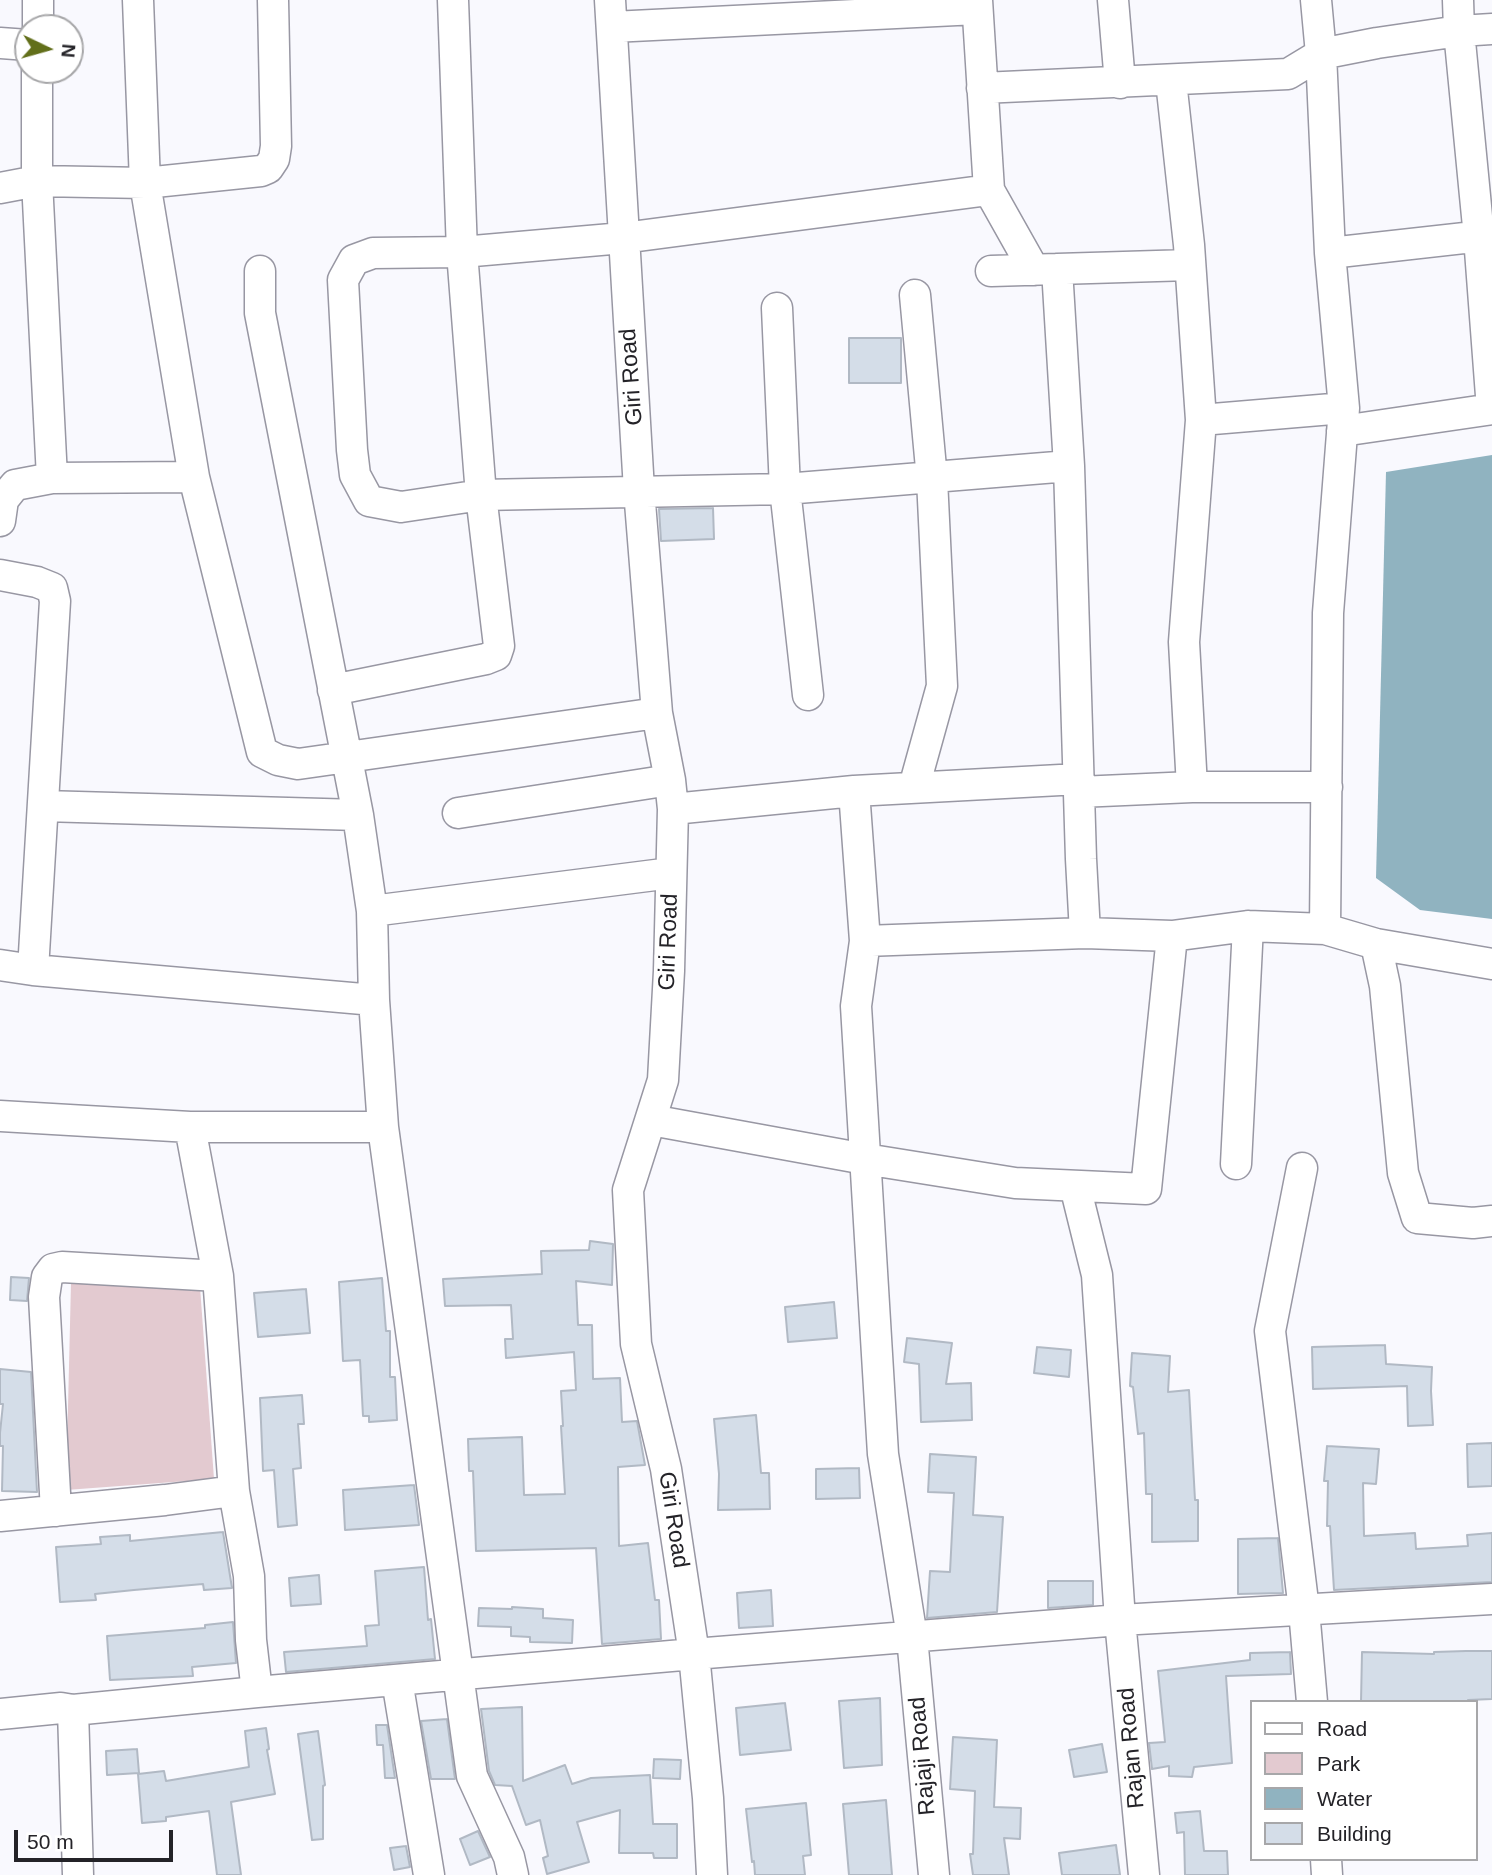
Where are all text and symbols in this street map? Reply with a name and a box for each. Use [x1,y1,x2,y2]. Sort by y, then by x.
north arrow [14,14,84,84]
text: N [57,43,79,58]
street label: Giri Road [615,328,649,426]
street label: Giri Road [654,893,684,991]
street label: Giri Road [652,1470,694,1570]
street label: Rajan Road [1113,1686,1151,1810]
street label: Rajaji Road [904,1696,942,1816]
legend [1250,1700,1478,1861]
text: Road [1317,1717,1367,1740]
text: Park [1317,1752,1360,1775]
text: Water [1317,1787,1372,1810]
scale bar [18,1815,177,1859]
text: Building [1317,1822,1392,1845]
text: 50 m [27,1830,74,1853]

